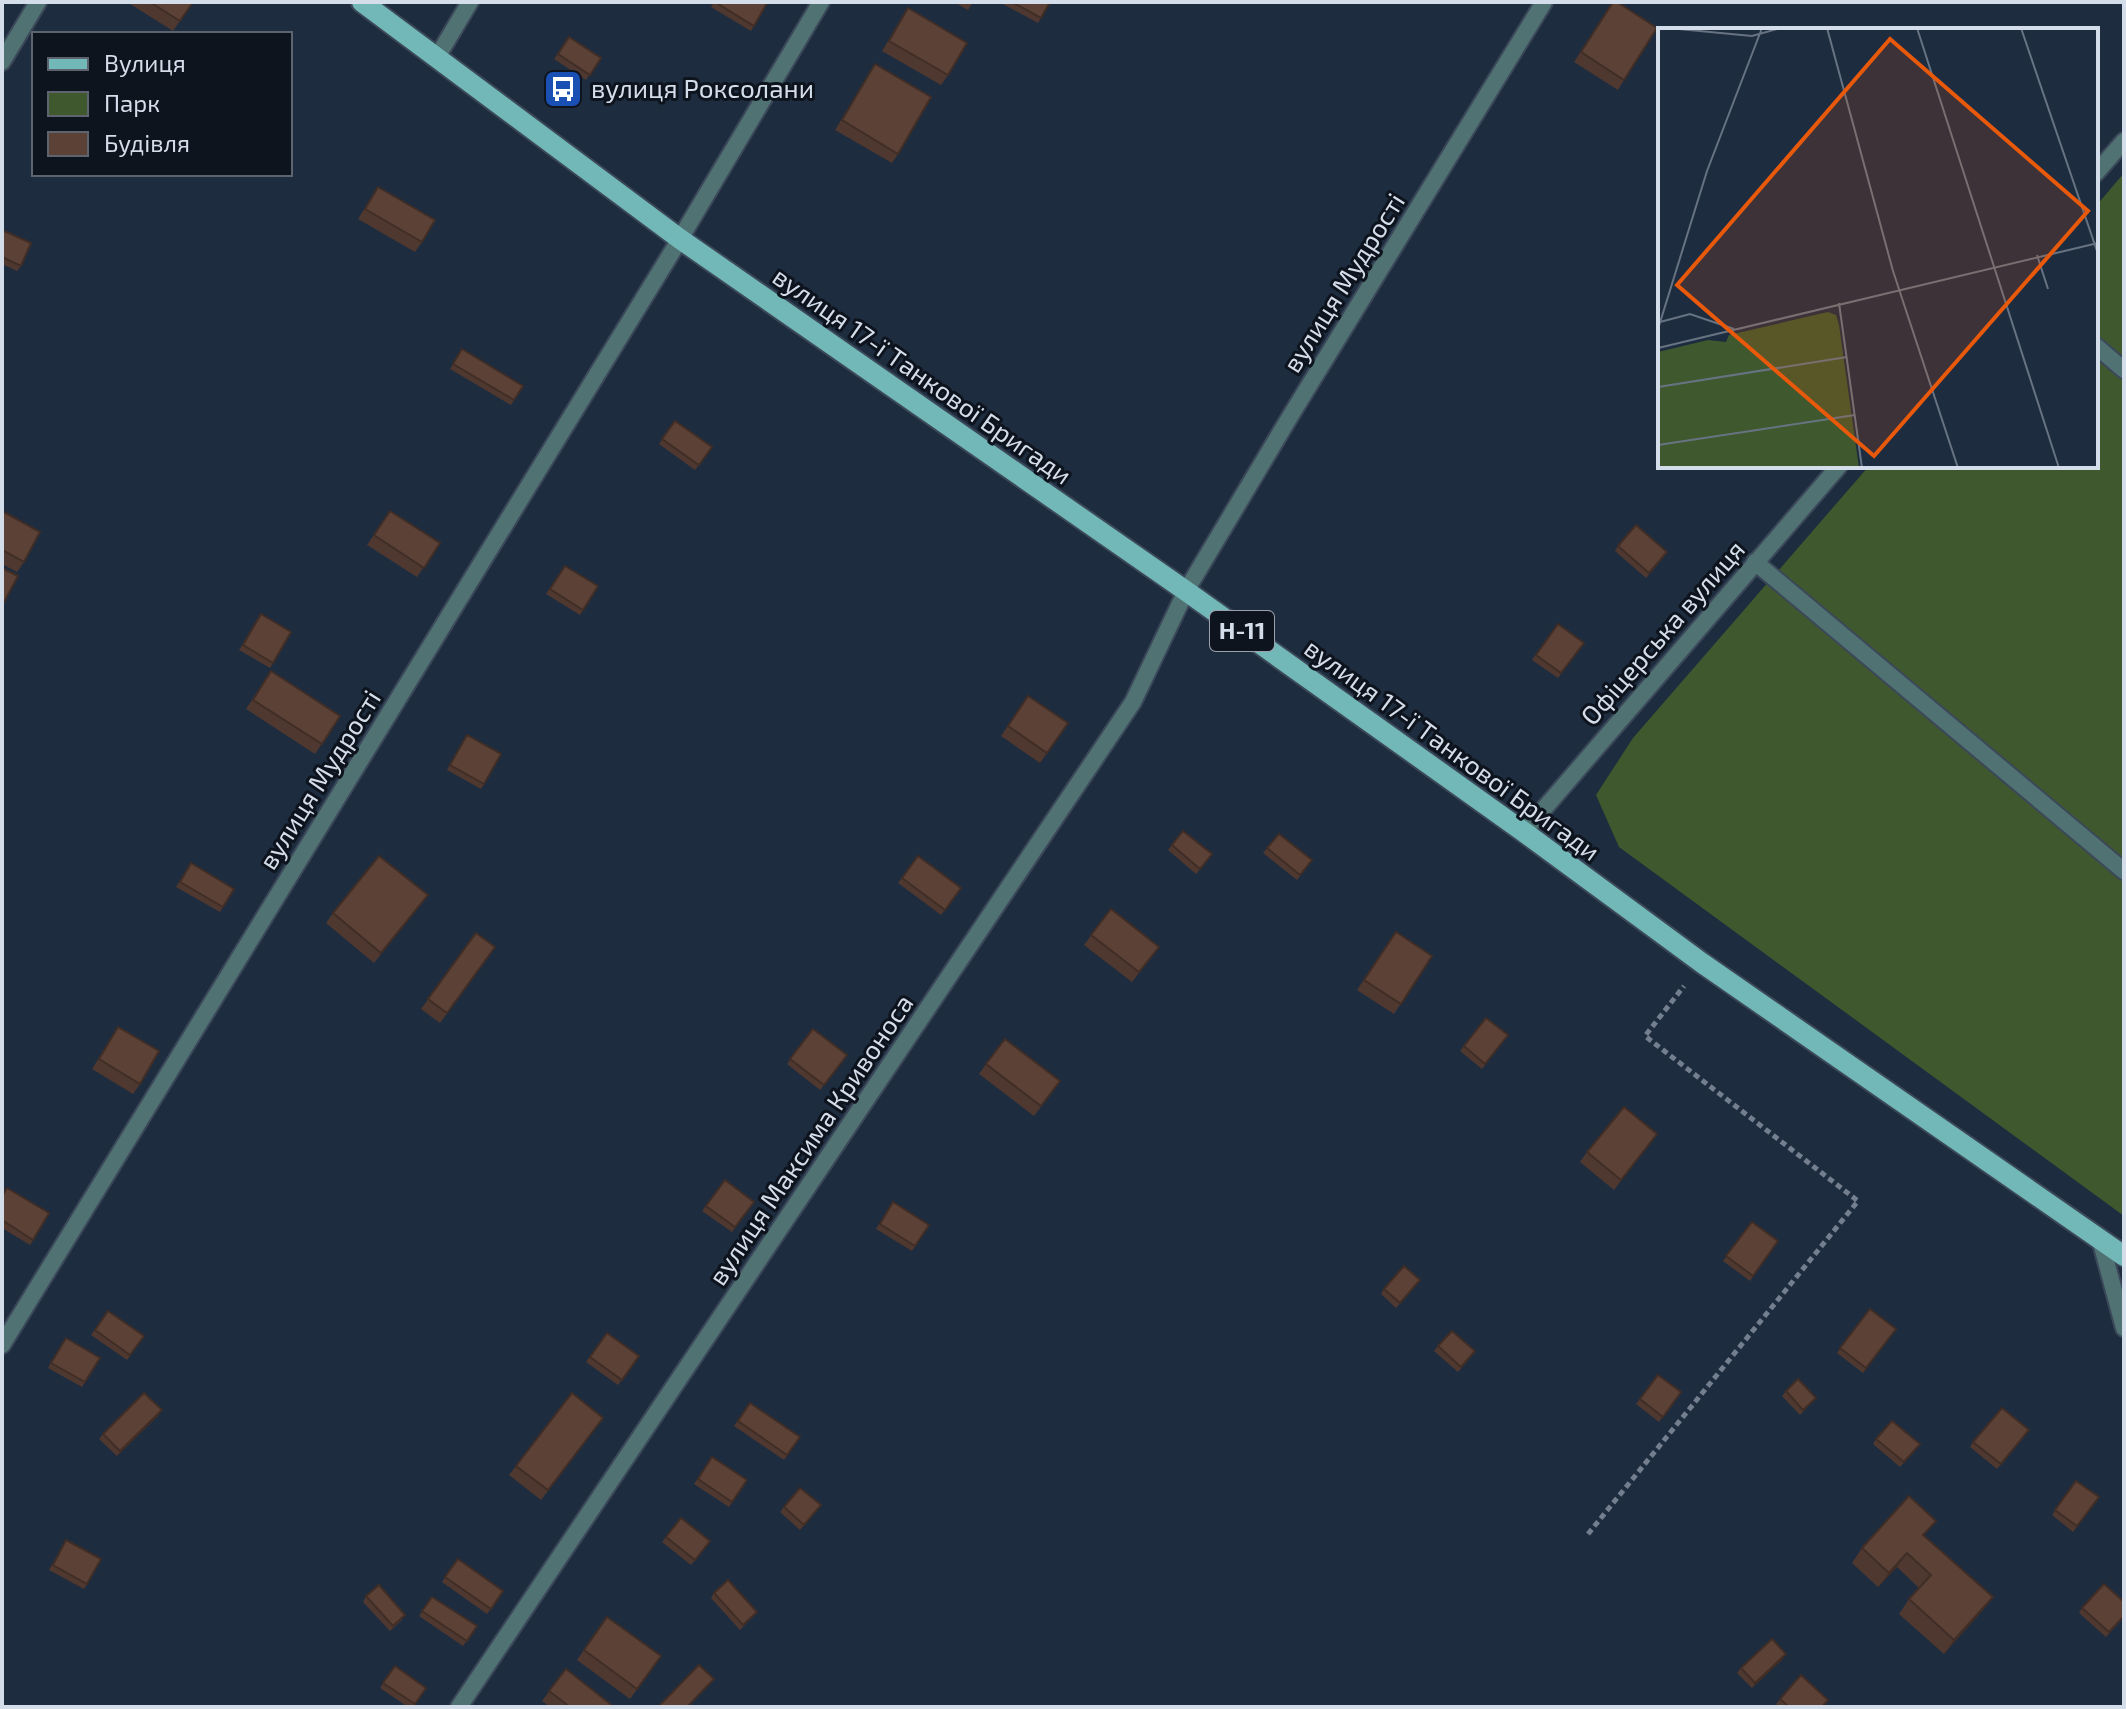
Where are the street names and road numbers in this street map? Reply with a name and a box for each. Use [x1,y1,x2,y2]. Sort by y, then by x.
street label: вулиця Мудрості [1275,187,1411,378]
street label: вулиця 17-ї Танкової Бригади [767,260,1078,491]
street label: Офіцерська вулиця [1573,534,1751,731]
road number: Н-11 [1210,611,1274,651]
street label: вулиця 17-ї Танкової Бригади [1299,631,1607,867]
street label: вулиця Мудрості [251,684,387,875]
street label: вулиця Максима Кривоноса [701,988,919,1291]

